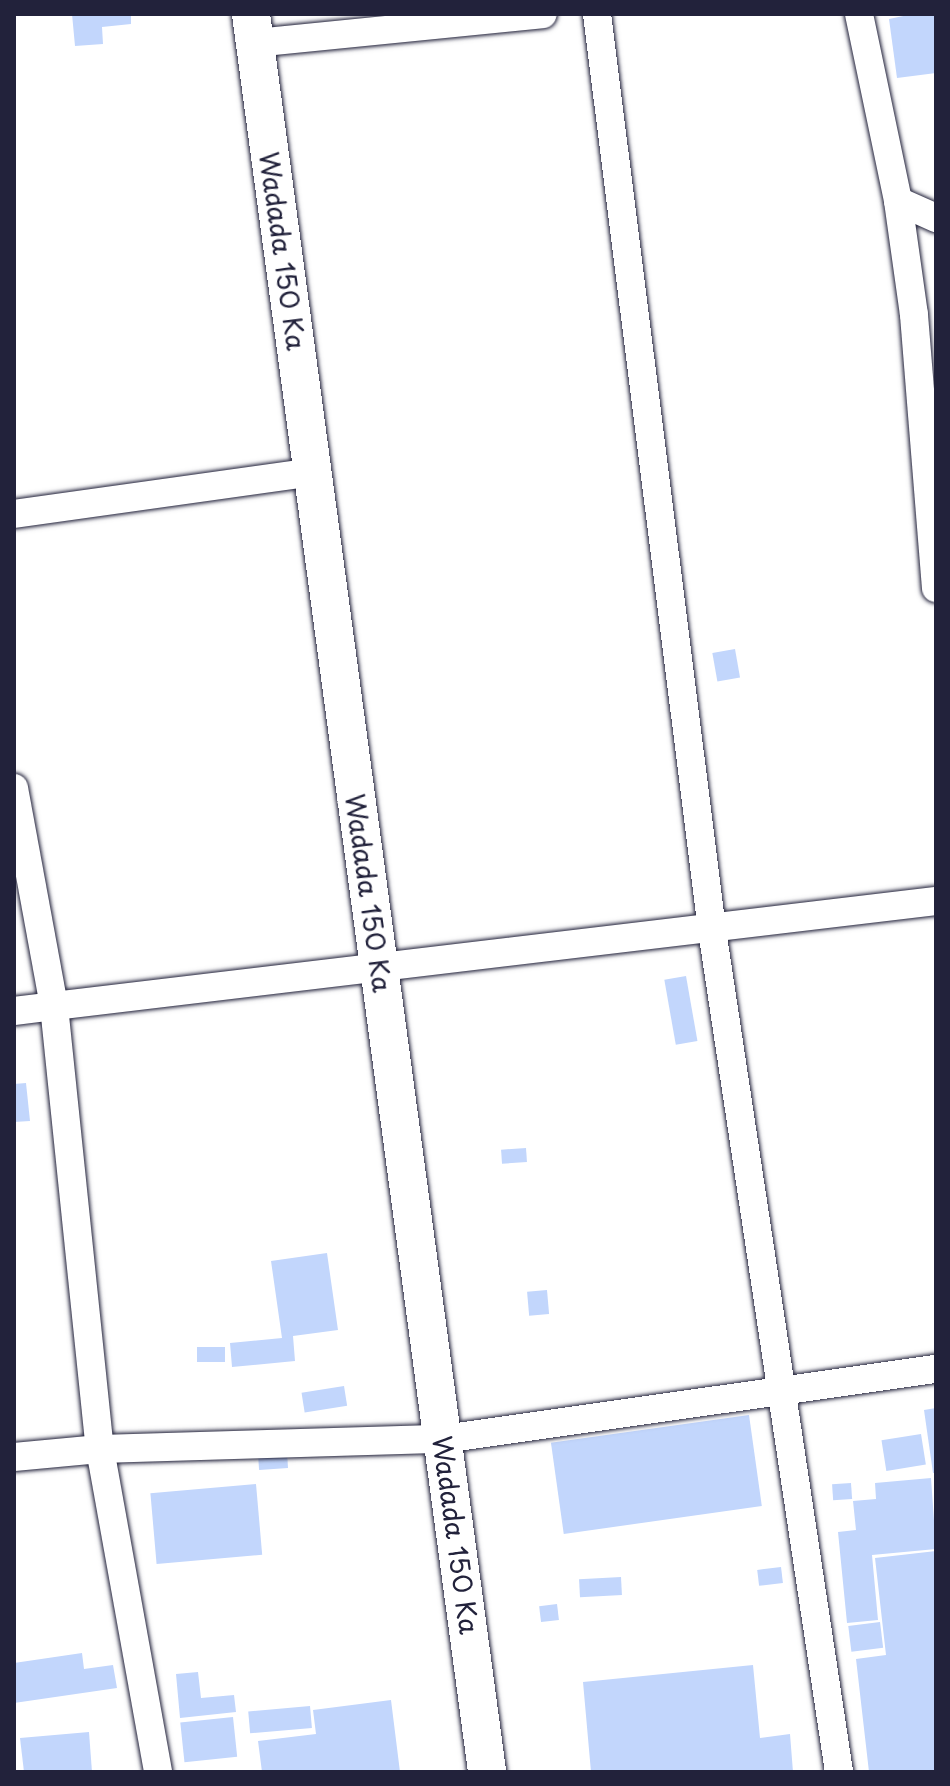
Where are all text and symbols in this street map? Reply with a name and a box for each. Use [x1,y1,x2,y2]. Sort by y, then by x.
street label: Wadada 150 Ka [254,150,312,352]
street label: Wadada 150 Ka [340,792,398,994]
street label: Wadada 150 Ka [427,1434,485,1636]

